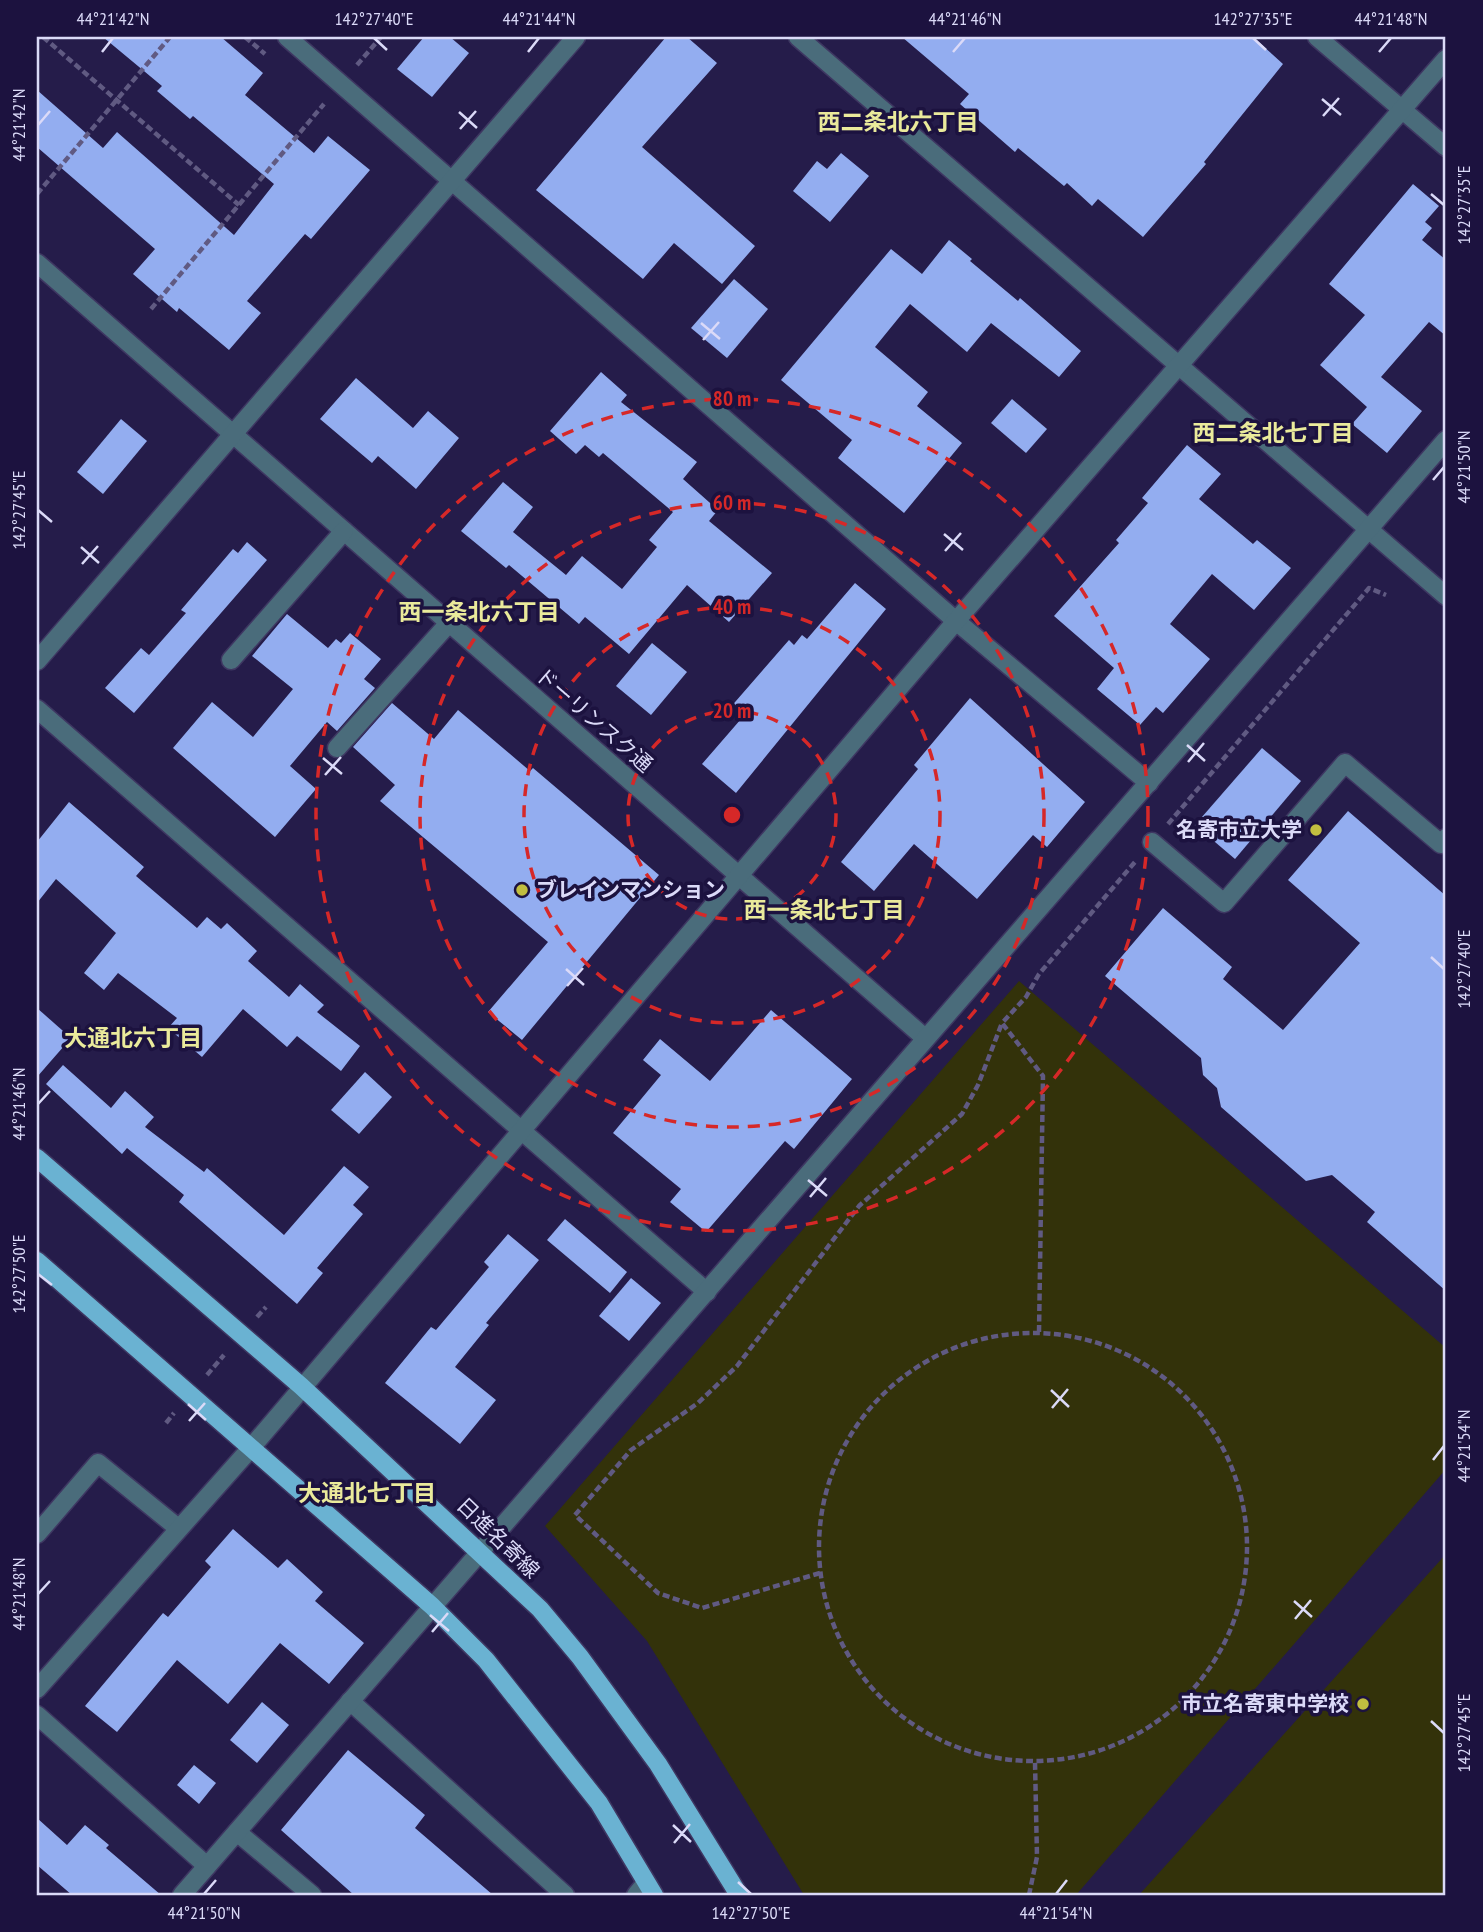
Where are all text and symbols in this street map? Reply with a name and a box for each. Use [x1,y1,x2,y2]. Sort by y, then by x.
text: 44°21'42"N [77,7,149,30]
text: 142°27'40"E [335,7,413,30]
text: 44°21'44"N [503,7,575,30]
text: 44°21'46"N [929,7,1001,30]
text: 142°27'35"E [1214,7,1292,30]
text: 44°21'48"N [1355,7,1427,30]
text: 44°21'42"N [7,89,30,161]
district label: 西二条北六丁目 [818,107,979,136]
text: 142°27'35"E [1452,166,1475,244]
text: 80 m [713,385,751,412]
district label: 西二条北七丁目 [1193,418,1354,447]
text: 44°21'50"N [1452,431,1475,503]
text: 142°27'45"E [7,471,30,549]
text: 60 m [713,489,751,516]
text: 40 m [713,593,751,620]
district label: 西一条北六丁目 [399,597,560,626]
street label: ドーリンスク通 [530,661,659,778]
text: 20 m [713,697,751,724]
centre of rings [720,803,744,827]
place label: 名寄市立大学 [1176,816,1302,843]
marker: 名寄市立大学 [1308,822,1324,838]
place label: ブレインマンション [536,876,725,903]
marker: ブレインマンション [514,882,530,898]
district label: 西一条北七丁目 [744,895,905,924]
text: 142°27'40"E [1452,930,1475,1008]
district label: 大通北六丁目 [64,1023,202,1052]
text: 44°21'46"N [7,1068,30,1140]
text: 142°27'50"E [7,1235,30,1313]
text: 44°21'54"N [1452,1410,1475,1482]
district label: 大通北七丁目 [298,1478,436,1507]
street label: 日進名寄線 [451,1491,545,1584]
text: 44°21'48"N [7,1558,30,1630]
place label: 市立名寄東中学校 [1181,1690,1349,1717]
text: 142°27'45"E [1452,1694,1475,1772]
marker: 市立名寄東中学校 [1355,1696,1371,1712]
text: 44°21'50"N [168,1901,240,1924]
text: 142°27'50"E [712,1901,790,1924]
text: 44°21'54"N [1020,1901,1092,1924]

